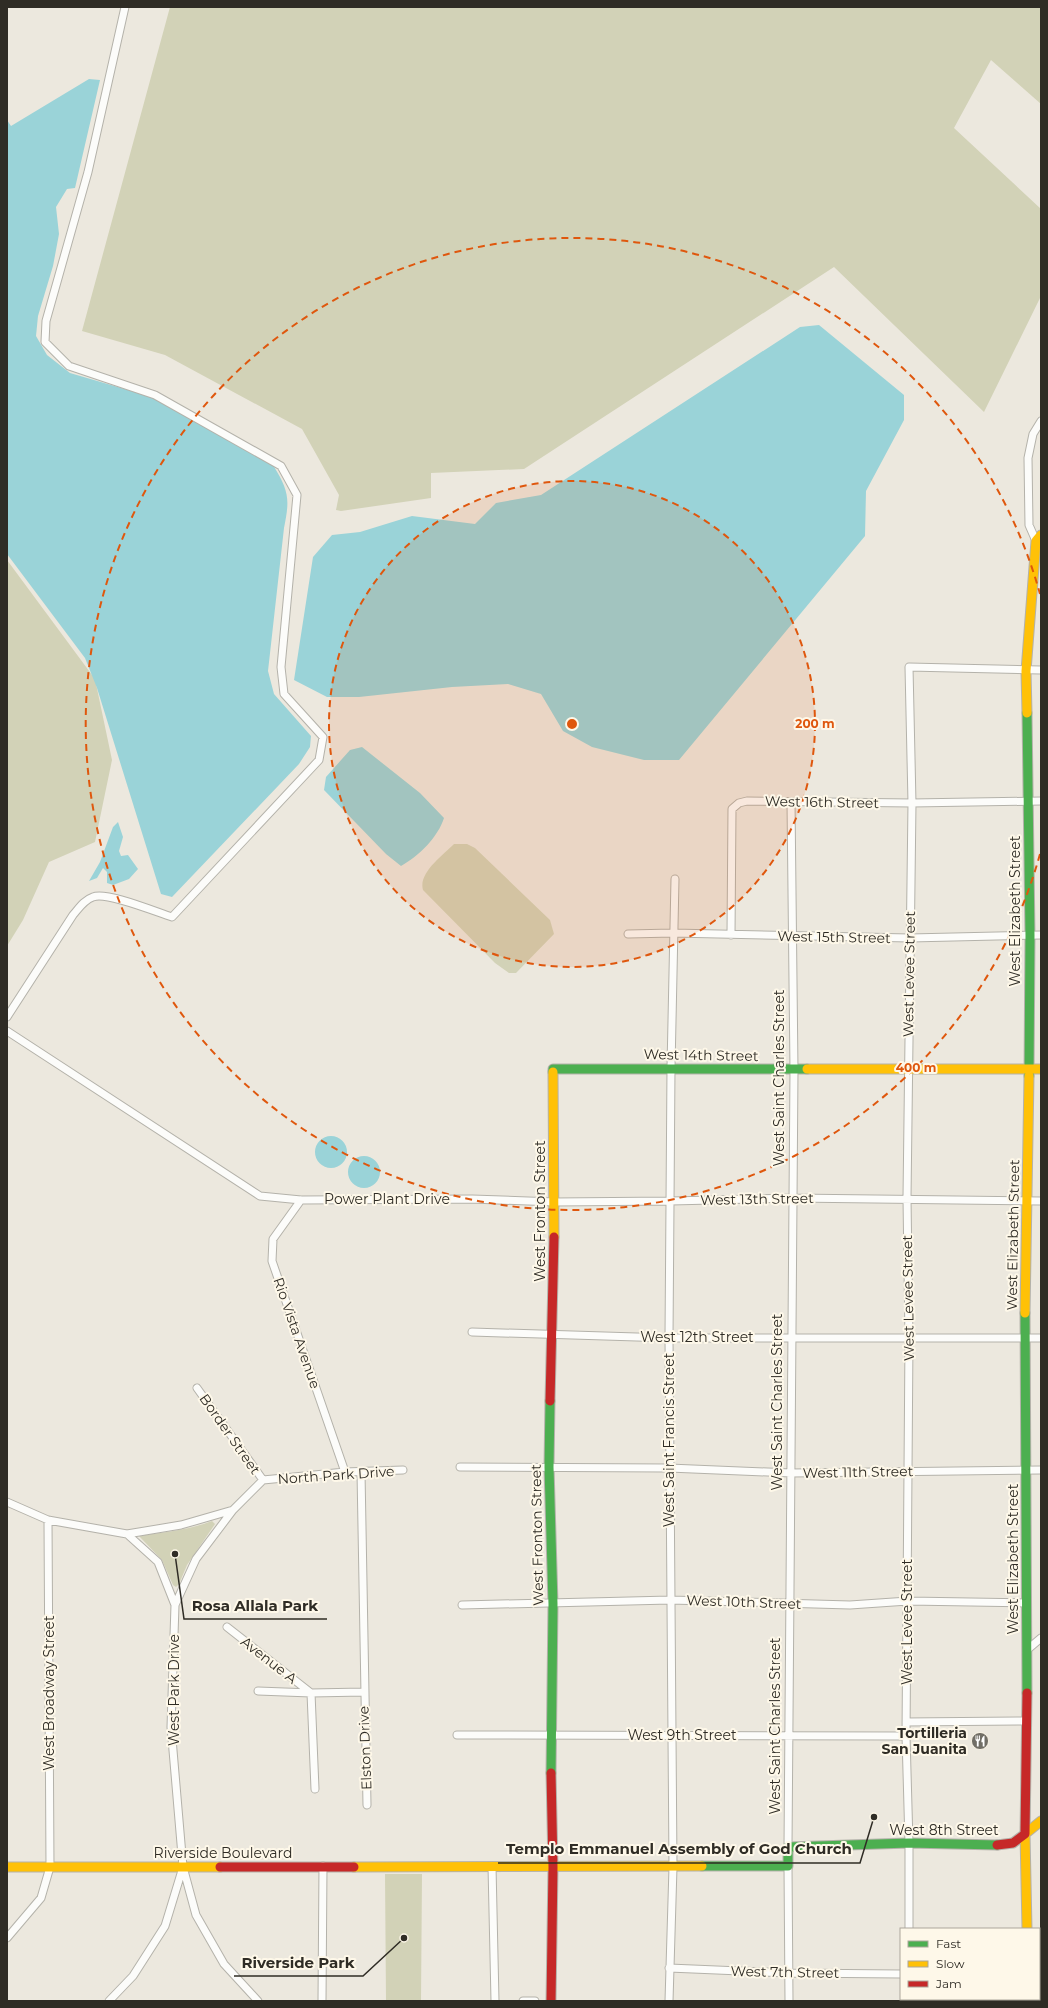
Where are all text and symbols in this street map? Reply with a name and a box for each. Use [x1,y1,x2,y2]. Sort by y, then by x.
text: 200 m [795,716,835,731]
centre of rings [565,717,579,731]
street label: West 16th Street [765,792,880,812]
street label: West Elizabeth Street [1006,835,1024,986]
street label: West Levee Street [899,910,919,1037]
street label: West 15th Street [777,927,891,947]
street label: West Saint Charles Street [770,989,788,1167]
street label: West 14th Street [643,1045,759,1065]
text: 400 m [896,1060,936,1075]
street label: West Fronton Street [531,1140,549,1282]
street label: West Elizabeth Street [1003,1159,1023,1311]
street label: West 13th Street [700,1189,814,1209]
street label: Power Plant Drive [324,1190,450,1208]
street label: West Levee Street [898,1234,918,1361]
street label: Rio Vista Avenue [270,1275,324,1391]
street label: West Saint Charles Street [768,1313,786,1491]
street label: West 12th Street [640,1328,754,1346]
street label: West Saint Francis Street [660,1352,678,1527]
street label: Border Street [196,1390,265,1478]
street label: North Park Drive [277,1462,395,1488]
street label: West 11th Street [803,1462,914,1482]
street label: West Fronton Street [527,1464,547,1606]
street label: West Elizabeth Street [1004,1483,1022,1634]
street label: West Levee Street [898,1559,916,1685]
street label: West 10th Street [686,1591,802,1613]
callout: Rosa Allala Park [184,1592,327,1619]
text: Rosa Allala Park [192,1596,318,1615]
street label: West Broadway Street [40,1615,58,1771]
street label: Avenue A [237,1632,302,1688]
street label: West Park Drive [165,1634,183,1746]
street label: West Saint Charles Street [766,1637,784,1815]
street label: Elston Drive [355,1706,375,1790]
place label: Tortilleria San Juanita [882,1724,967,1758]
street label: West 9th Street [627,1726,737,1744]
restaurant icon: Tortilleria San Juanita [970,1731,990,1751]
street label: West 8th Street [889,1821,999,1839]
callout: Templo Emmanuel Assembly of God Church [498,1836,860,1863]
text: Templo Emmanuel Assembly of God Church [506,1839,852,1858]
street label: Riverside Boulevard [154,1844,292,1862]
legend [900,1928,1040,2000]
text: Fast [936,1936,961,1951]
callout: Riverside Park [234,1949,363,1976]
text: Riverside Park [241,1953,355,1972]
text: Slow [936,1956,965,1971]
street label: West 7th Street [731,1962,840,1982]
text: Jam [935,1976,962,1991]

